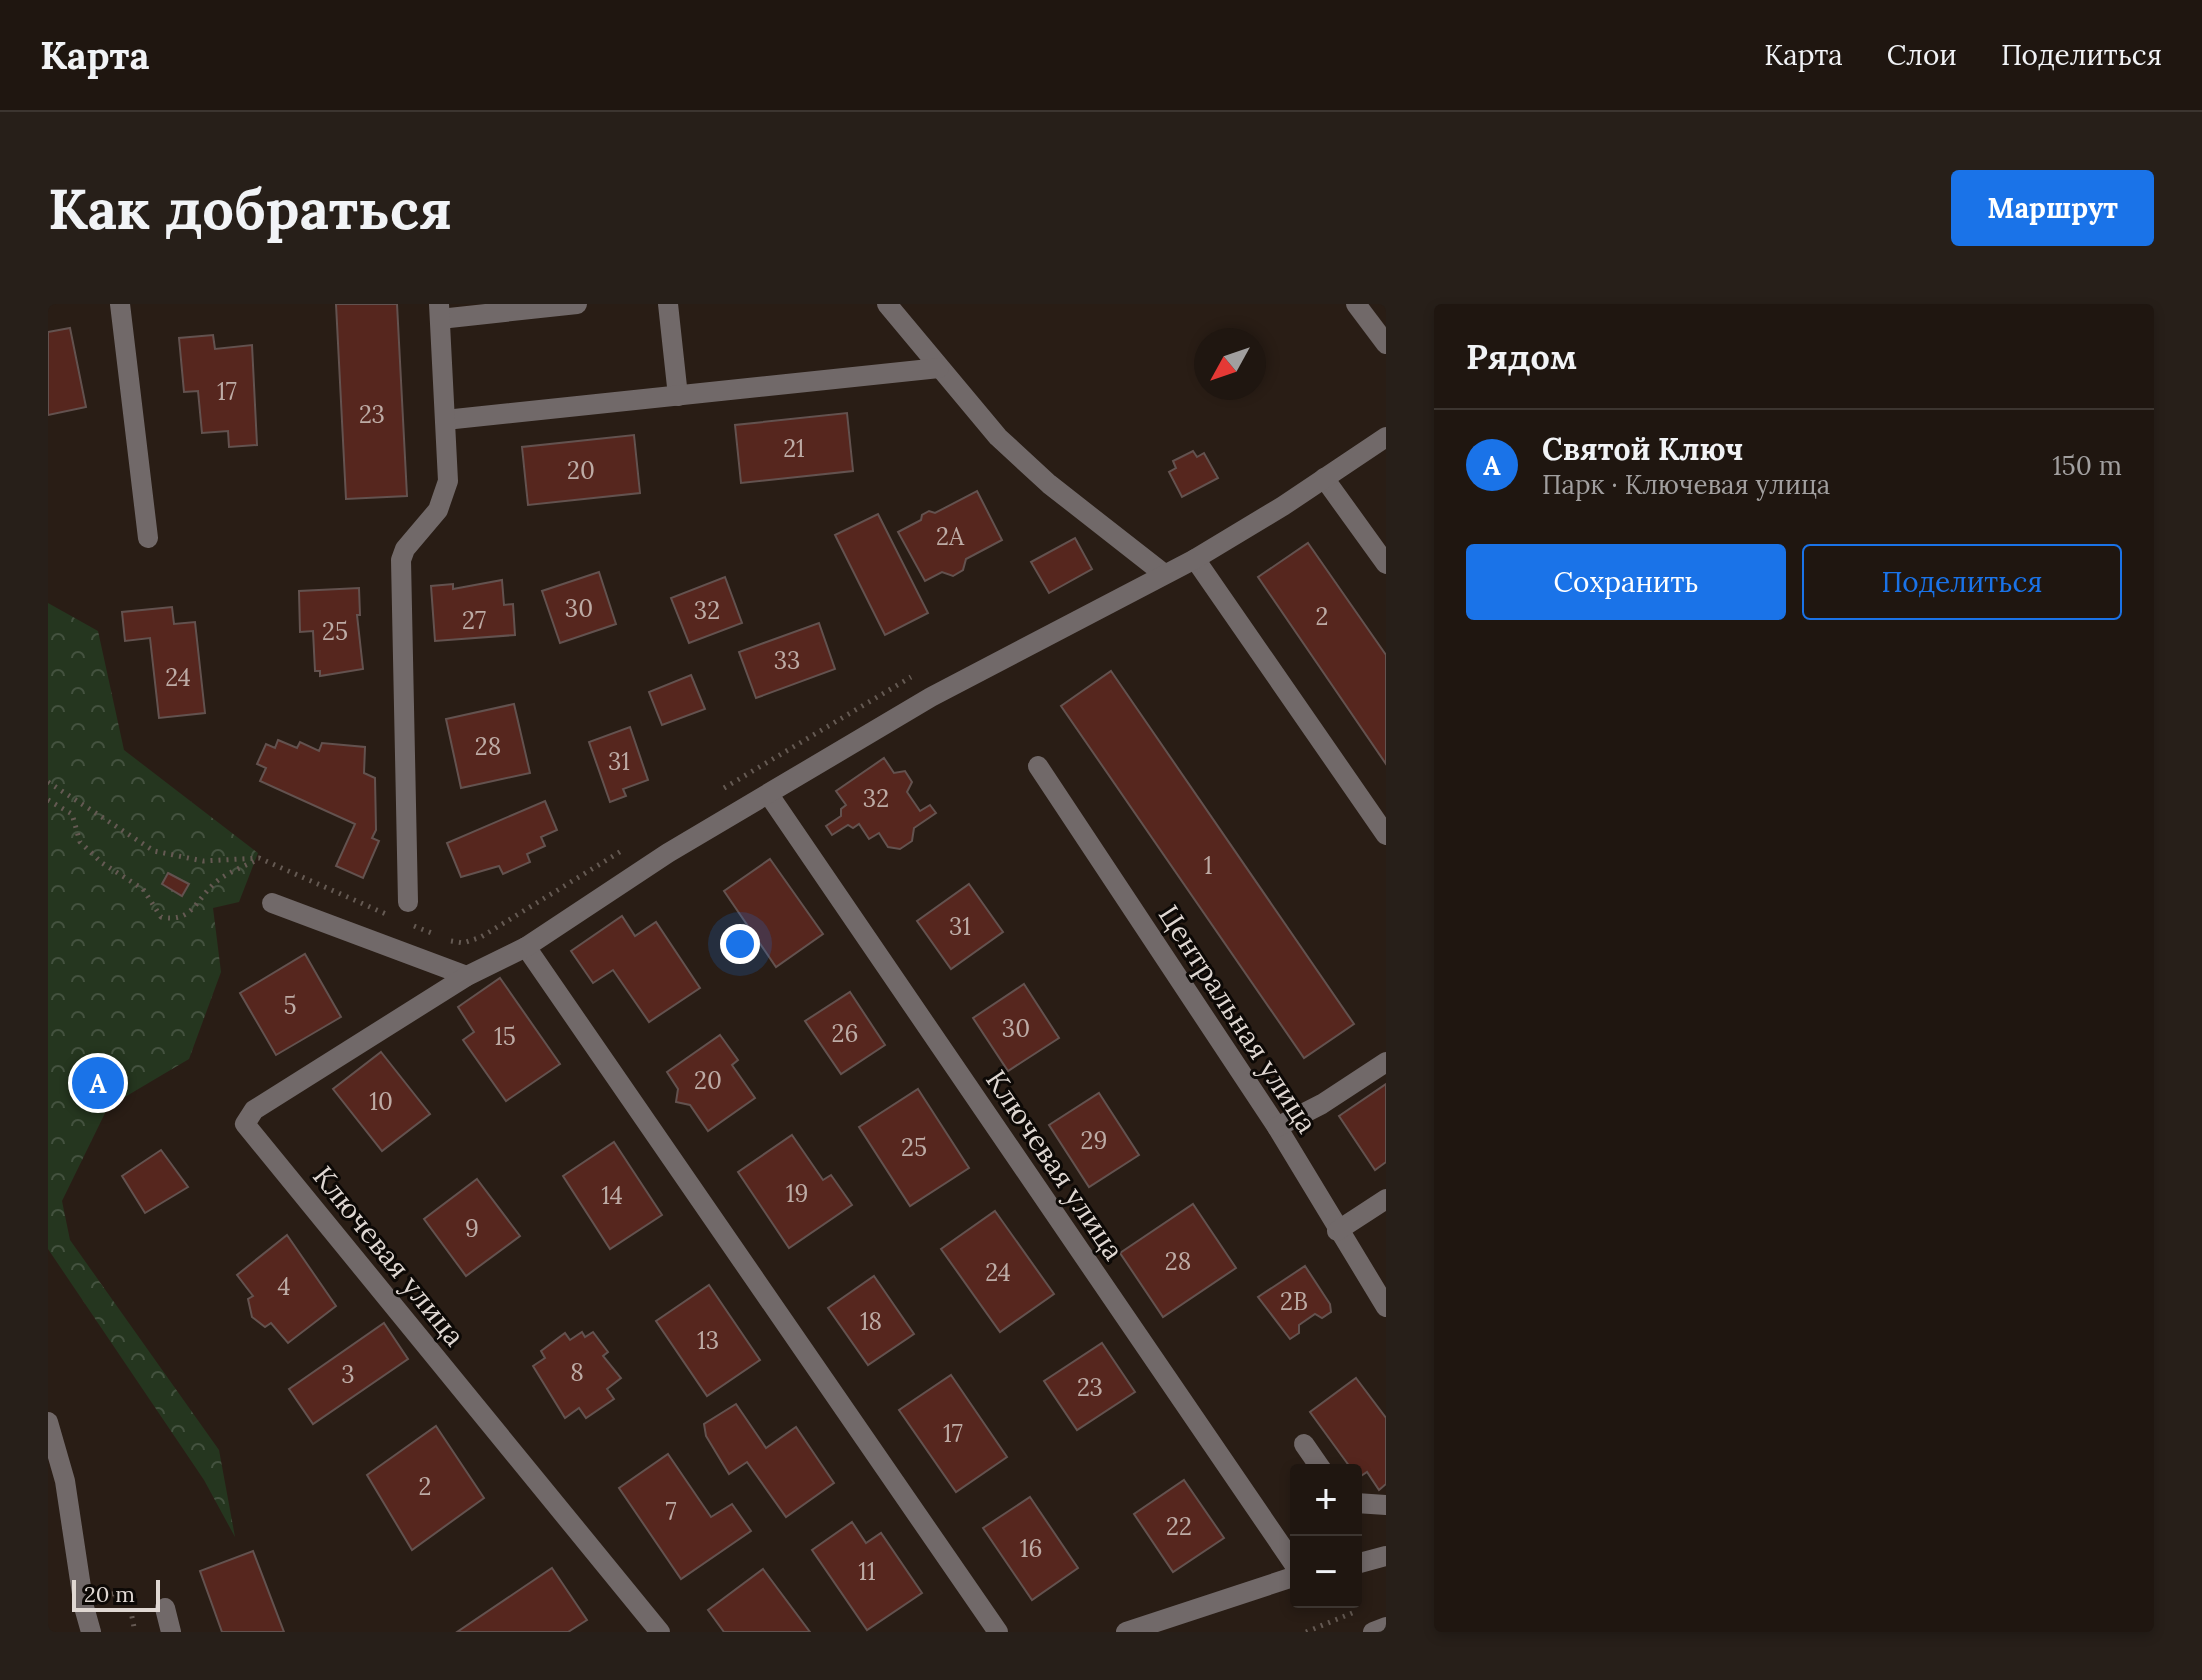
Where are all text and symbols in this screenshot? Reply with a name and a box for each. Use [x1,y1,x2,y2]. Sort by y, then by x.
text: Карта [40,31,149,79]
text: Карта [1764,37,1843,73]
text: Слои [1887,37,1957,73]
text: Поделиться [2001,37,2162,73]
button: Маршрут [1951,170,2154,246]
text: Как добраться [48,173,452,244]
north arrow [1194,328,1266,400]
text: Рядом [1466,335,1577,378]
house number: 17 [217,376,237,407]
house number: 23 [359,399,385,430]
text: Святой Ключ [1542,430,1743,468]
house number: 21 [783,433,805,464]
text: A [1483,449,1501,482]
text: 150 m [2052,449,2122,482]
house number: 20 [567,455,595,486]
text: Парк · Ключевая улица [1542,468,1830,501]
house number: 2А [936,521,965,552]
button: Сохранить [1466,544,1786,620]
button: Поделиться [1802,544,2122,620]
house number: 30 [565,593,593,624]
house number: 32 [694,595,720,626]
house number: 2 [1316,601,1328,632]
house number: 27 [462,605,486,636]
house number: 25 [322,616,348,647]
house number: 33 [774,645,800,676]
house number: 24 [165,662,191,693]
house number: 28 [475,731,501,762]
house number: 31 [608,746,630,777]
house number: 32 [863,783,889,814]
house number: 1 [1204,850,1212,881]
street label: Центральная улица [1151,898,1325,1140]
house number: 31 [949,911,971,942]
your location [720,924,760,964]
house number: 5 [283,990,297,1021]
house number: 30 [1002,1013,1030,1044]
house number: 26 [832,1018,858,1049]
house number: 15 [494,1021,516,1052]
pin: A [72,1053,124,1113]
street label: Ключевая улица [978,1063,1132,1267]
house number: 20 [694,1065,722,1096]
house number: 10 [369,1086,393,1117]
house number: 29 [1081,1125,1107,1156]
house number: 25 [901,1132,927,1163]
street label: Ключевая улица [305,1159,473,1353]
house number: 19 [786,1178,808,1209]
house number: 14 [601,1180,623,1211]
house number: 9 [465,1213,479,1244]
house number: 28 [1165,1246,1191,1277]
house number: 24 [985,1257,1011,1288]
house number: 4 [277,1271,291,1302]
house number: 2В [1280,1286,1308,1317]
house number: 18 [860,1306,882,1337]
house number: 13 [697,1325,719,1356]
house number: 8 [570,1357,584,1388]
house number: 3 [341,1359,355,1390]
house number: 23 [1077,1372,1103,1403]
house number: 17 [943,1418,963,1449]
map controls [1290,1464,1362,1608]
button: + [1290,1464,1362,1536]
house number: 2 [419,1471,431,1502]
house number: 7 [665,1496,677,1527]
house number: 22 [1166,1511,1192,1542]
house number: 16 [1020,1533,1042,1564]
button: − [1290,1536,1362,1608]
house number: 11 [858,1556,876,1587]
scale bar [72,1576,160,1612]
text: 20 m [84,1580,135,1608]

